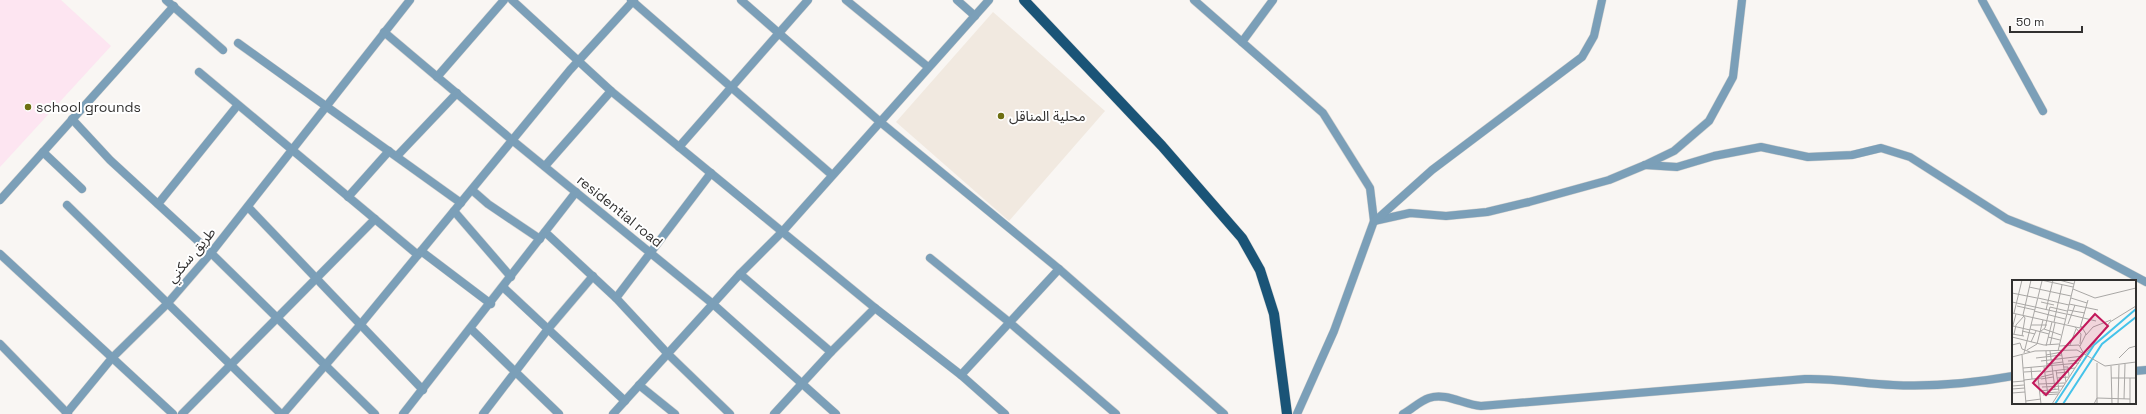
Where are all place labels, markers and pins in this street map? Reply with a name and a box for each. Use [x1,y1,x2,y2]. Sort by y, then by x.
place label: school grounds [36,98,141,116]
marker: school grounds [23,102,33,112]
place label: محلية المناقل [1009,107,1086,125]
marker: محلية المناقل [996,111,1006,121]

